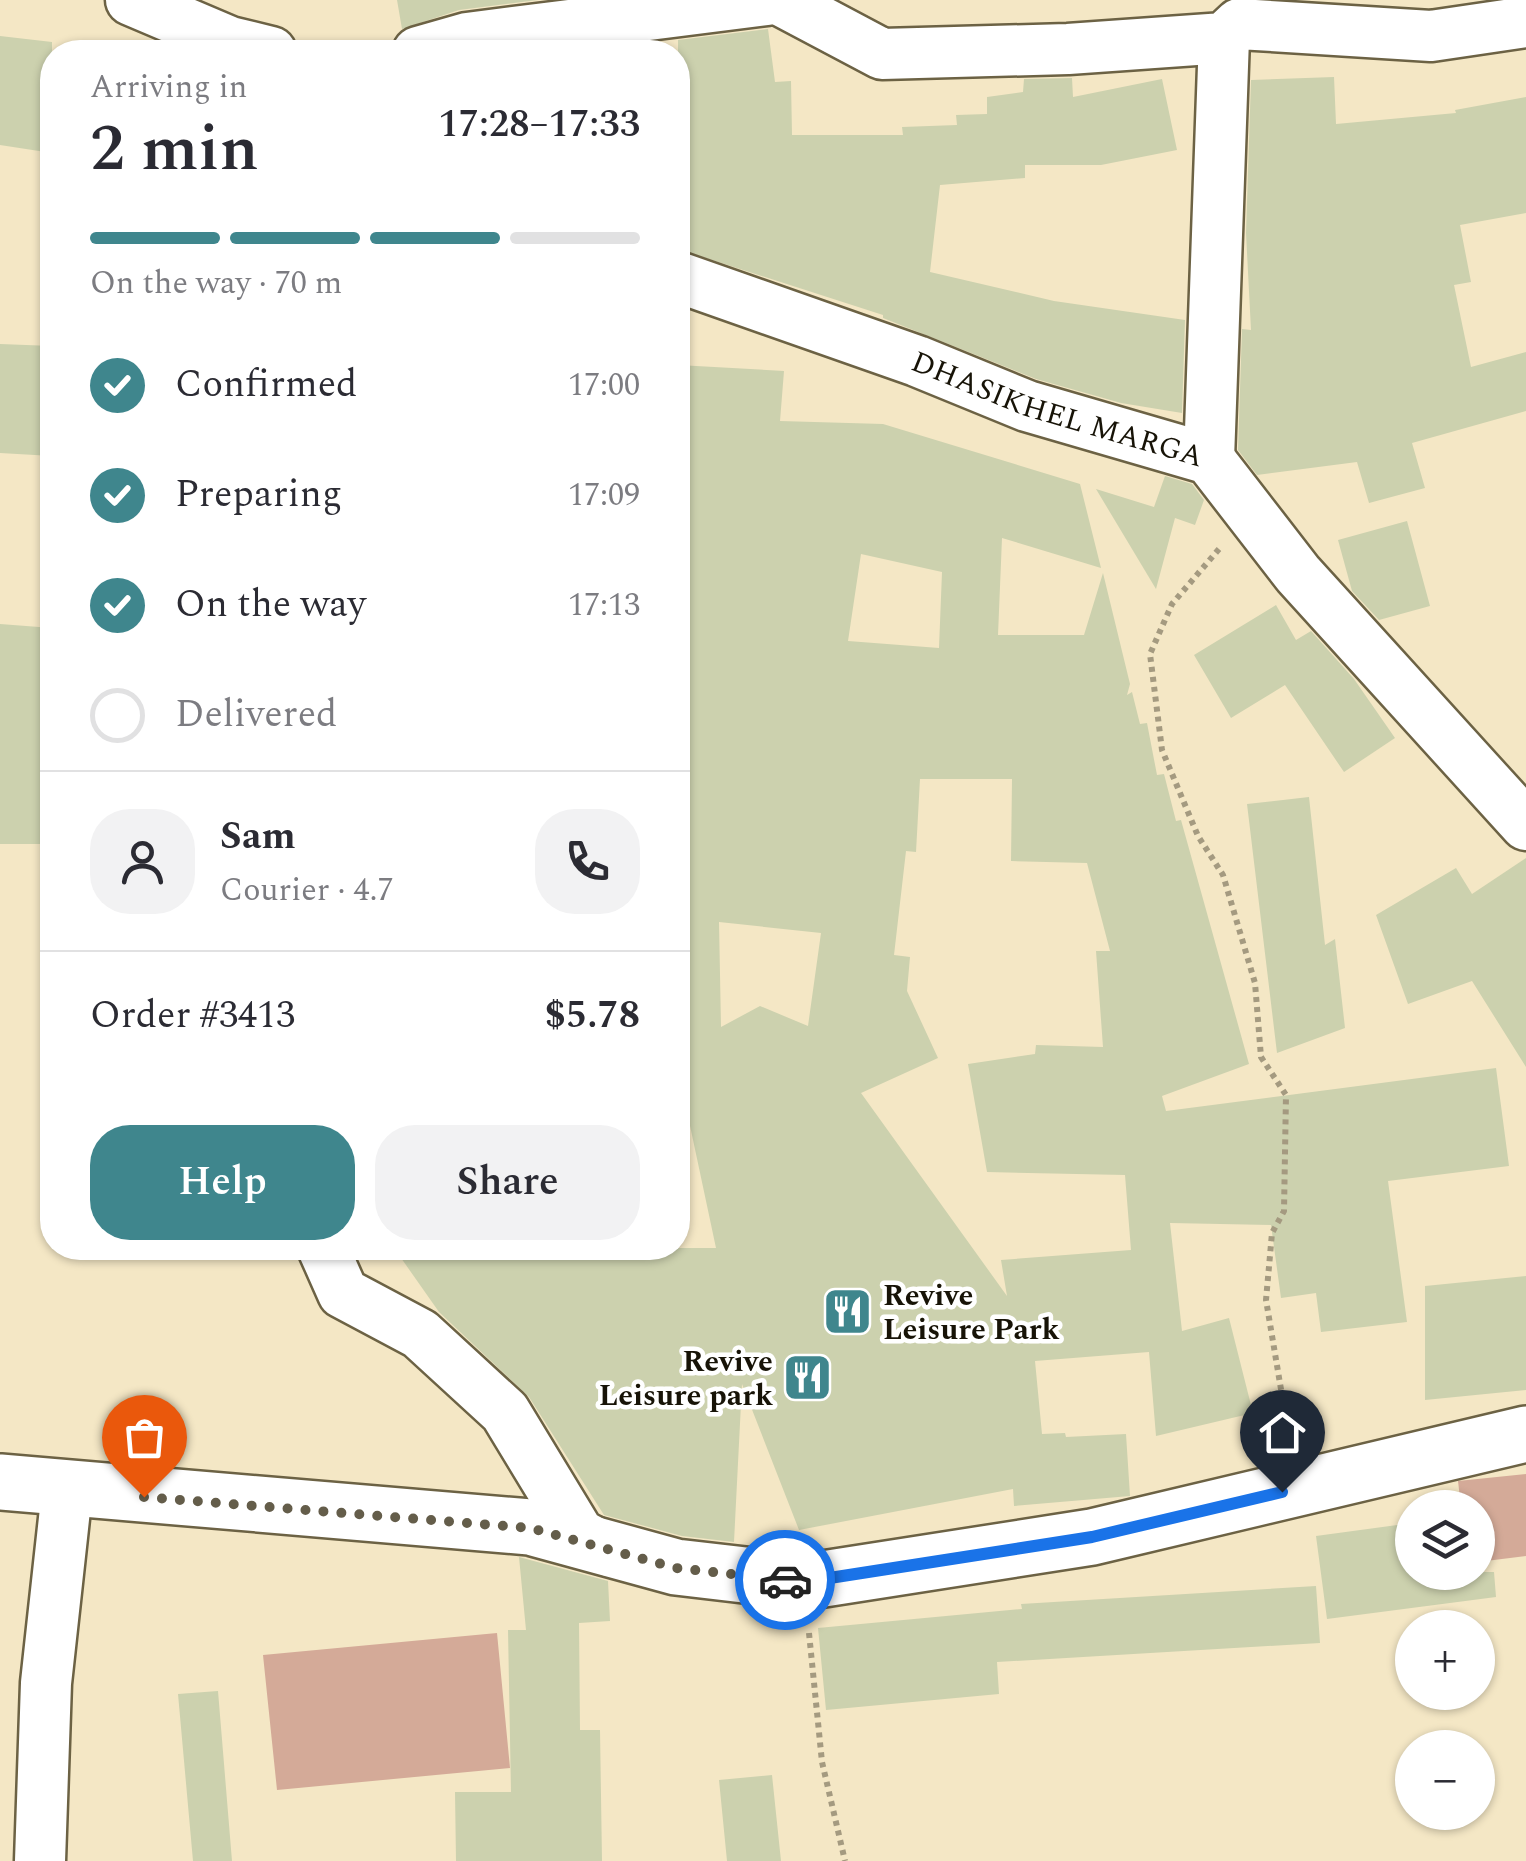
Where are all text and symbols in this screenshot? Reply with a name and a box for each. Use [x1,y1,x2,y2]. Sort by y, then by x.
text: Arriving in [90,63,247,112]
text: 17:28–17:33 [438,96,640,154]
text: 2 min [90,100,259,199]
text: On the way · 70 m [90,259,342,308]
street label: DHASIKHEL MARGA [904,339,1209,480]
text: Confirmed [175,356,357,414]
icon: check [90,358,145,413]
text: 17:00 [568,361,640,410]
text: Preparing [175,466,342,524]
icon: check [90,468,145,523]
text: 17:09 [568,471,640,520]
text: On the way [175,576,366,634]
icon: check [90,578,145,633]
text: 17:13 [568,581,640,630]
text: Delivered [175,686,337,744]
text: Sam [220,808,296,866]
button: person [90,809,195,914]
button: phone [535,809,640,914]
text: Courier · 4.7 [220,866,393,915]
text: Order #3413 [90,987,295,1045]
text: $5.78 [545,987,640,1045]
button: Help [90,1125,355,1240]
button: Share [375,1125,640,1240]
place label: Revive Leisure Park [883,1273,1060,1353]
restaurant icon: Revive Leisure Park [822,1286,874,1338]
place label: Revive Leisure park [599,1339,773,1419]
restaurant icon: Revive Leisure park [782,1352,834,1404]
pin [1240,1390,1325,1493]
pin [102,1395,187,1498]
icon: home [1255,1405,1310,1460]
icon: bag [117,1410,172,1465]
map controls [1395,1490,1495,1830]
button: layers [1395,1490,1495,1590]
courier [735,1530,835,1630]
icon: car [758,1553,813,1608]
button: + [1395,1610,1495,1710]
button: − [1395,1730,1495,1830]

